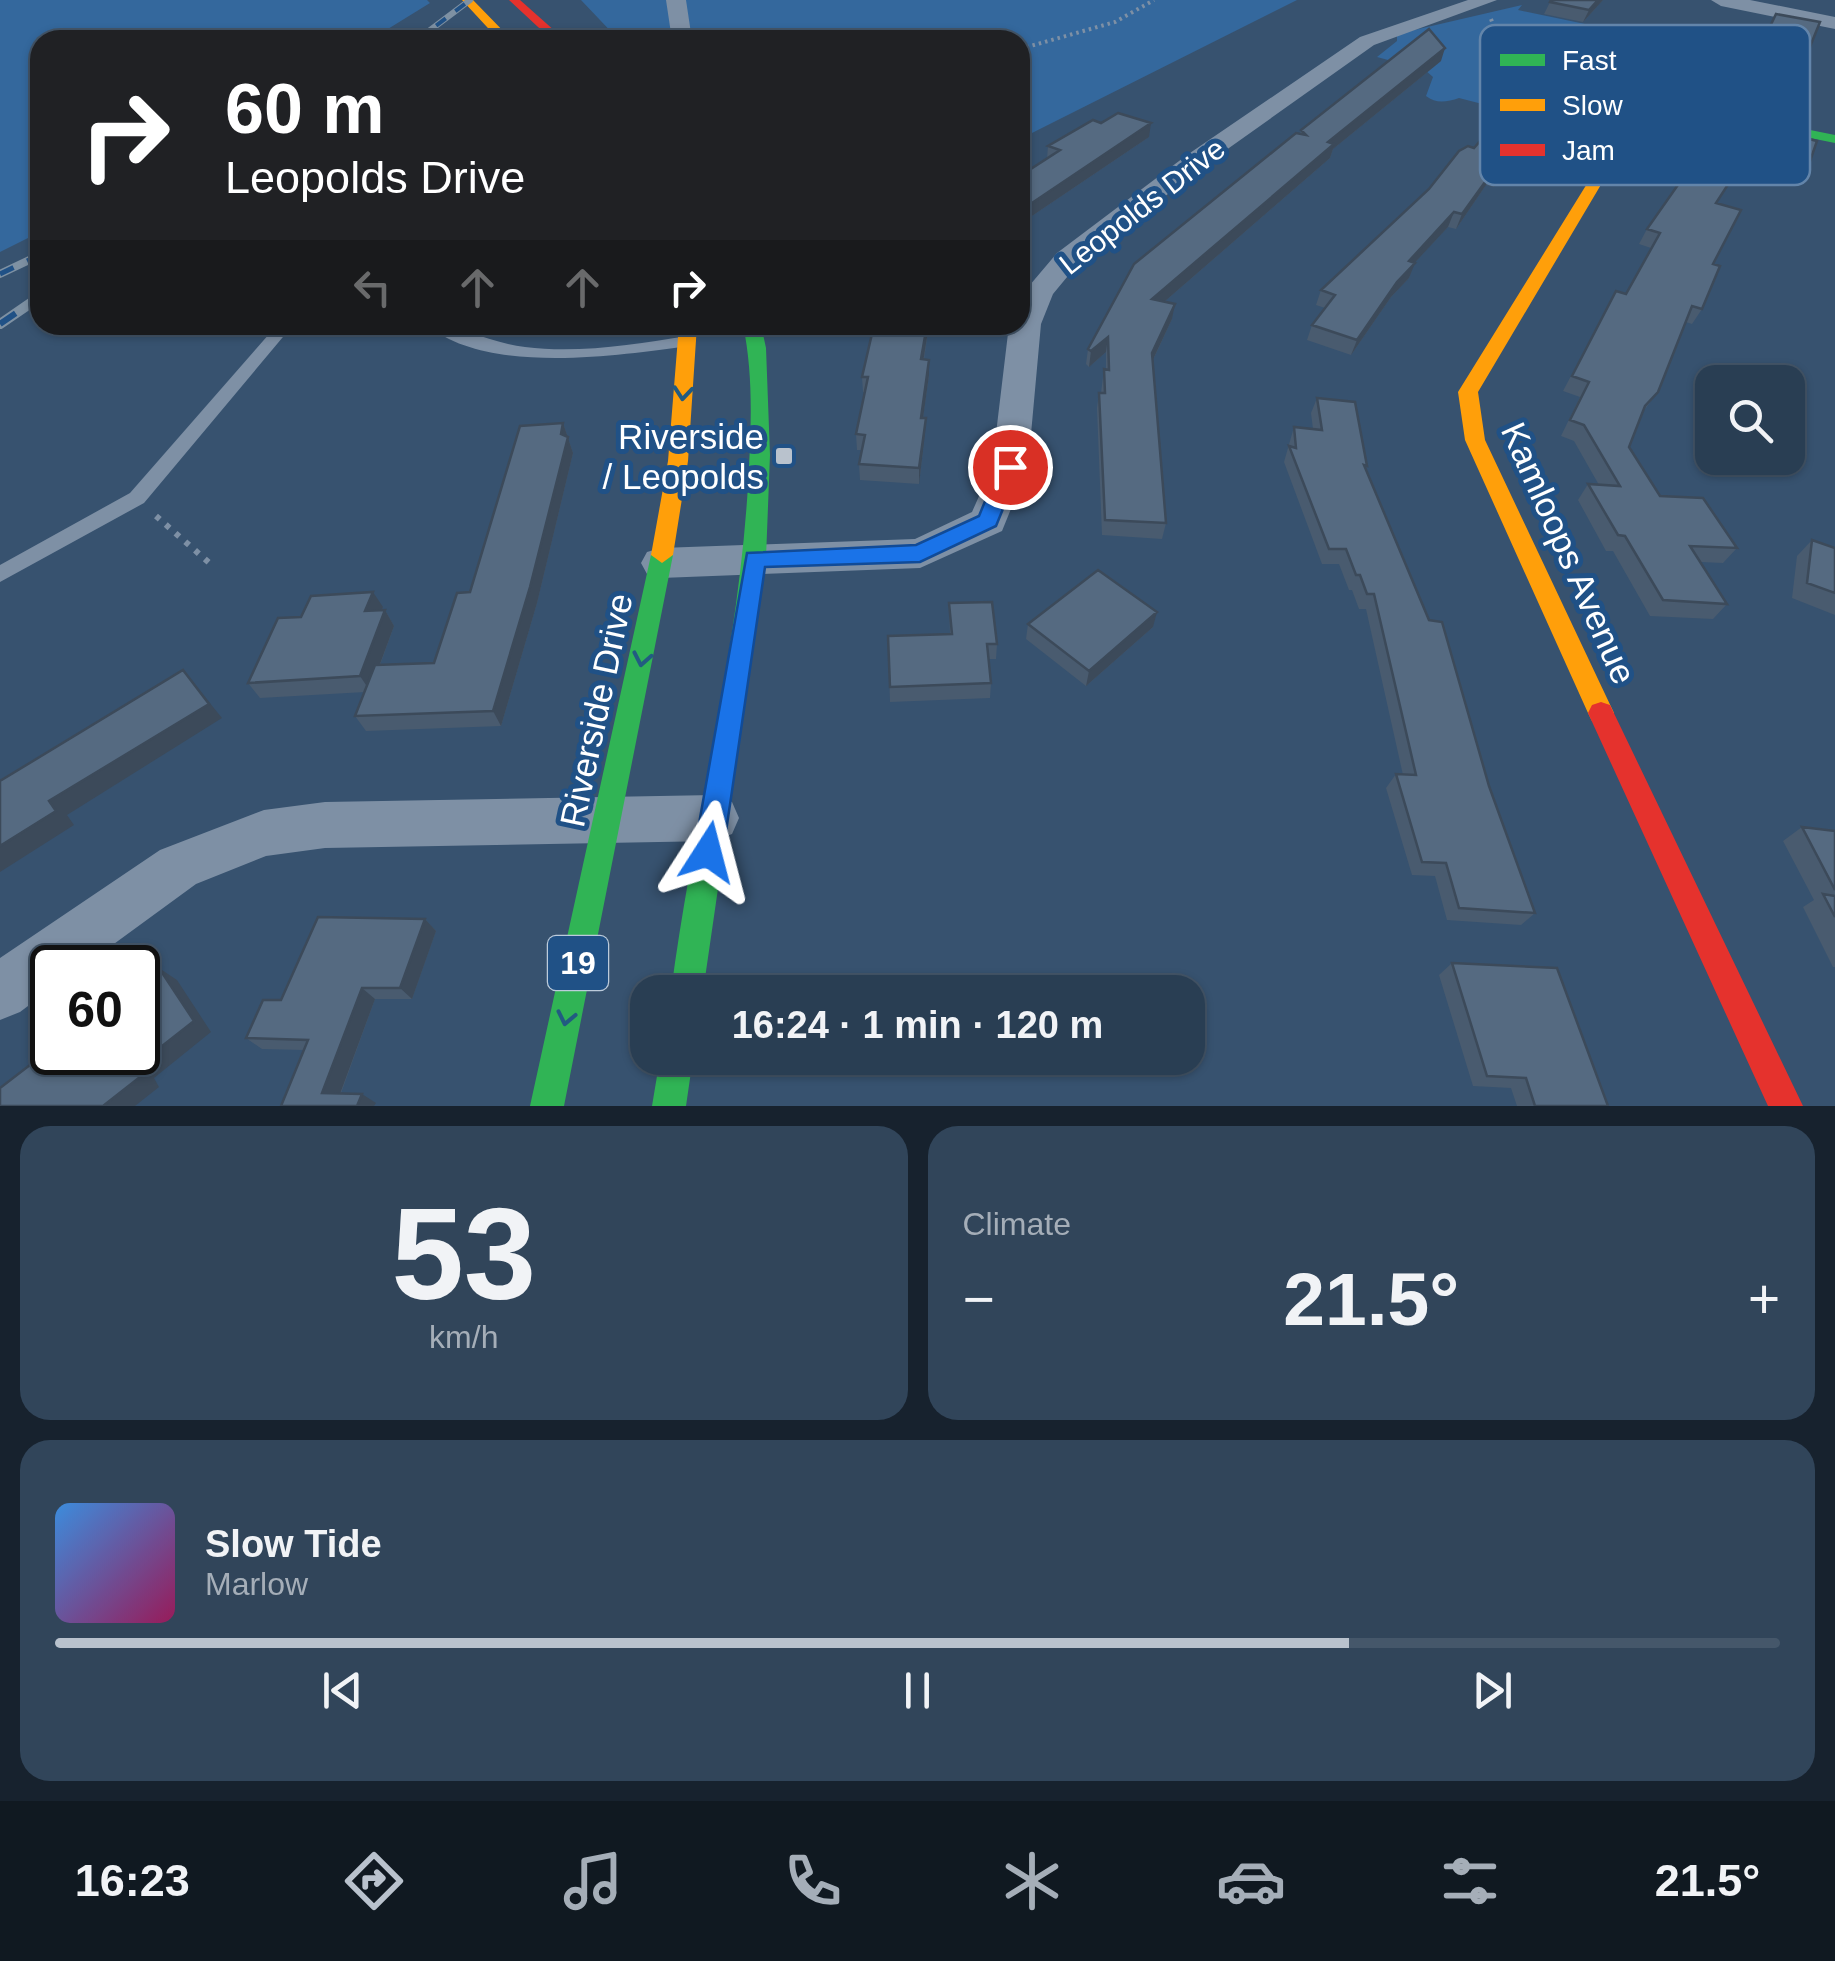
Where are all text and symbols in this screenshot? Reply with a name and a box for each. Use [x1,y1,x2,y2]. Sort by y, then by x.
legend [1480,25,1810,185]
text: Fast [1562,45,1617,76]
icon: right [60,70,190,200]
text: 60 m [225,70,385,148]
text: Slow [1562,90,1623,121]
street label: Leopolds Drive [1053,131,1231,281]
text: Jam [1562,135,1615,166]
text: Leopolds Drive [225,152,525,203]
icon: left [345,260,400,315]
icon: ahead [450,260,505,315]
icon: ahead [555,260,610,315]
icon: right [660,260,715,315]
map controls [1695,365,1805,475]
button: search [1695,365,1805,475]
one-way arrow [673,385,695,401]
street label: Kamloops Avenue [1494,416,1644,690]
place label: Riverside / Leopolds [602,417,764,496]
pin [968,425,1053,510]
icon: arrive [983,440,1038,495]
marker: Riverside / Leopolds [773,445,795,467]
street label: Riverside Drive [552,590,640,830]
one-way arrow [633,650,654,667]
position arrow [656,800,760,904]
road number: 19 [548,936,608,990]
speed limit sign: 60 [30,945,160,1075]
text: 16:24 · 1 min · 120 m [732,1004,1103,1046]
one-way arrow [557,1009,578,1026]
text: 53 [391,1181,536,1327]
text: Climate [963,1206,1071,1242]
text: 21.5° [1283,1257,1459,1341]
text: − [963,1268,995,1330]
text: + [1748,1268,1780,1330]
text: km/h [429,1319,498,1355]
text: Slow Tide [205,1523,382,1565]
text: Marlow [205,1566,308,1602]
icon: previous [315,1663,370,1718]
icon: pause [890,1663,945,1718]
icon: next [1465,1663,1520,1718]
icon: directions [339,1846,409,1916]
icon: music [558,1846,628,1916]
icon: phone [778,1846,848,1916]
icon: climate [997,1846,1067,1916]
icon: car [1216,1846,1286,1916]
icon: filters [1435,1846,1505,1916]
text: 16:23 [75,1855,190,1906]
text: 21.5° [1655,1855,1760,1906]

